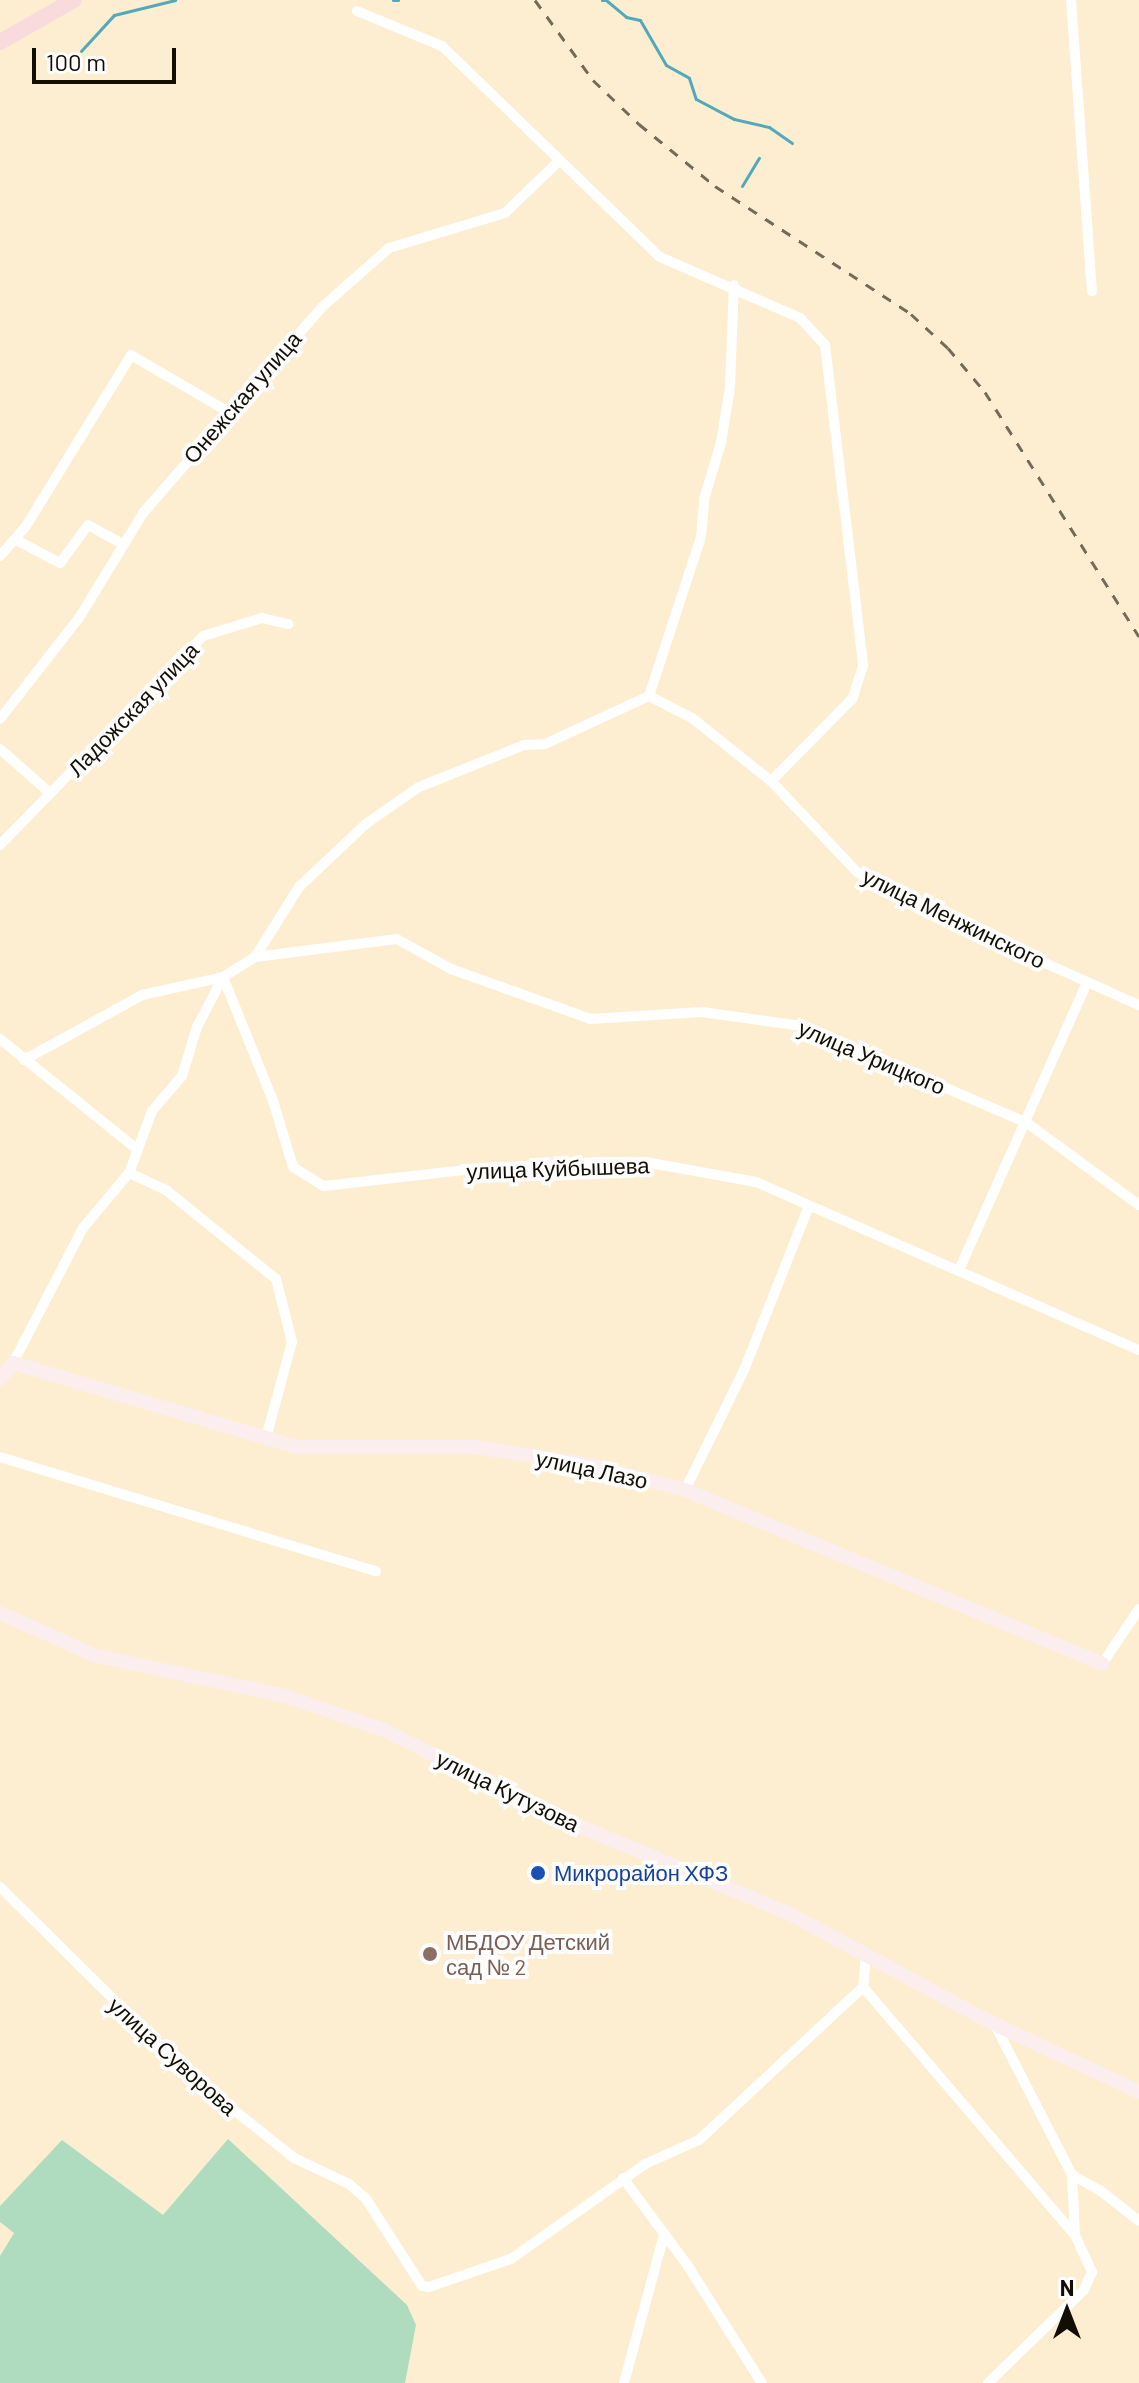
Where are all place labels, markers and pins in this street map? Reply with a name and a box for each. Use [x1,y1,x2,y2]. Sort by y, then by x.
place label: Микрорайон ХФЗ [554,1860,728,1886]
marker: Микрорайон ХФЗ [529,1864,547,1882]
place label: МБДОУ Детский сад № 2 [446,1928,610,1980]
marker: МБДОУ Детский сад № 2 [421,1945,439,1963]

